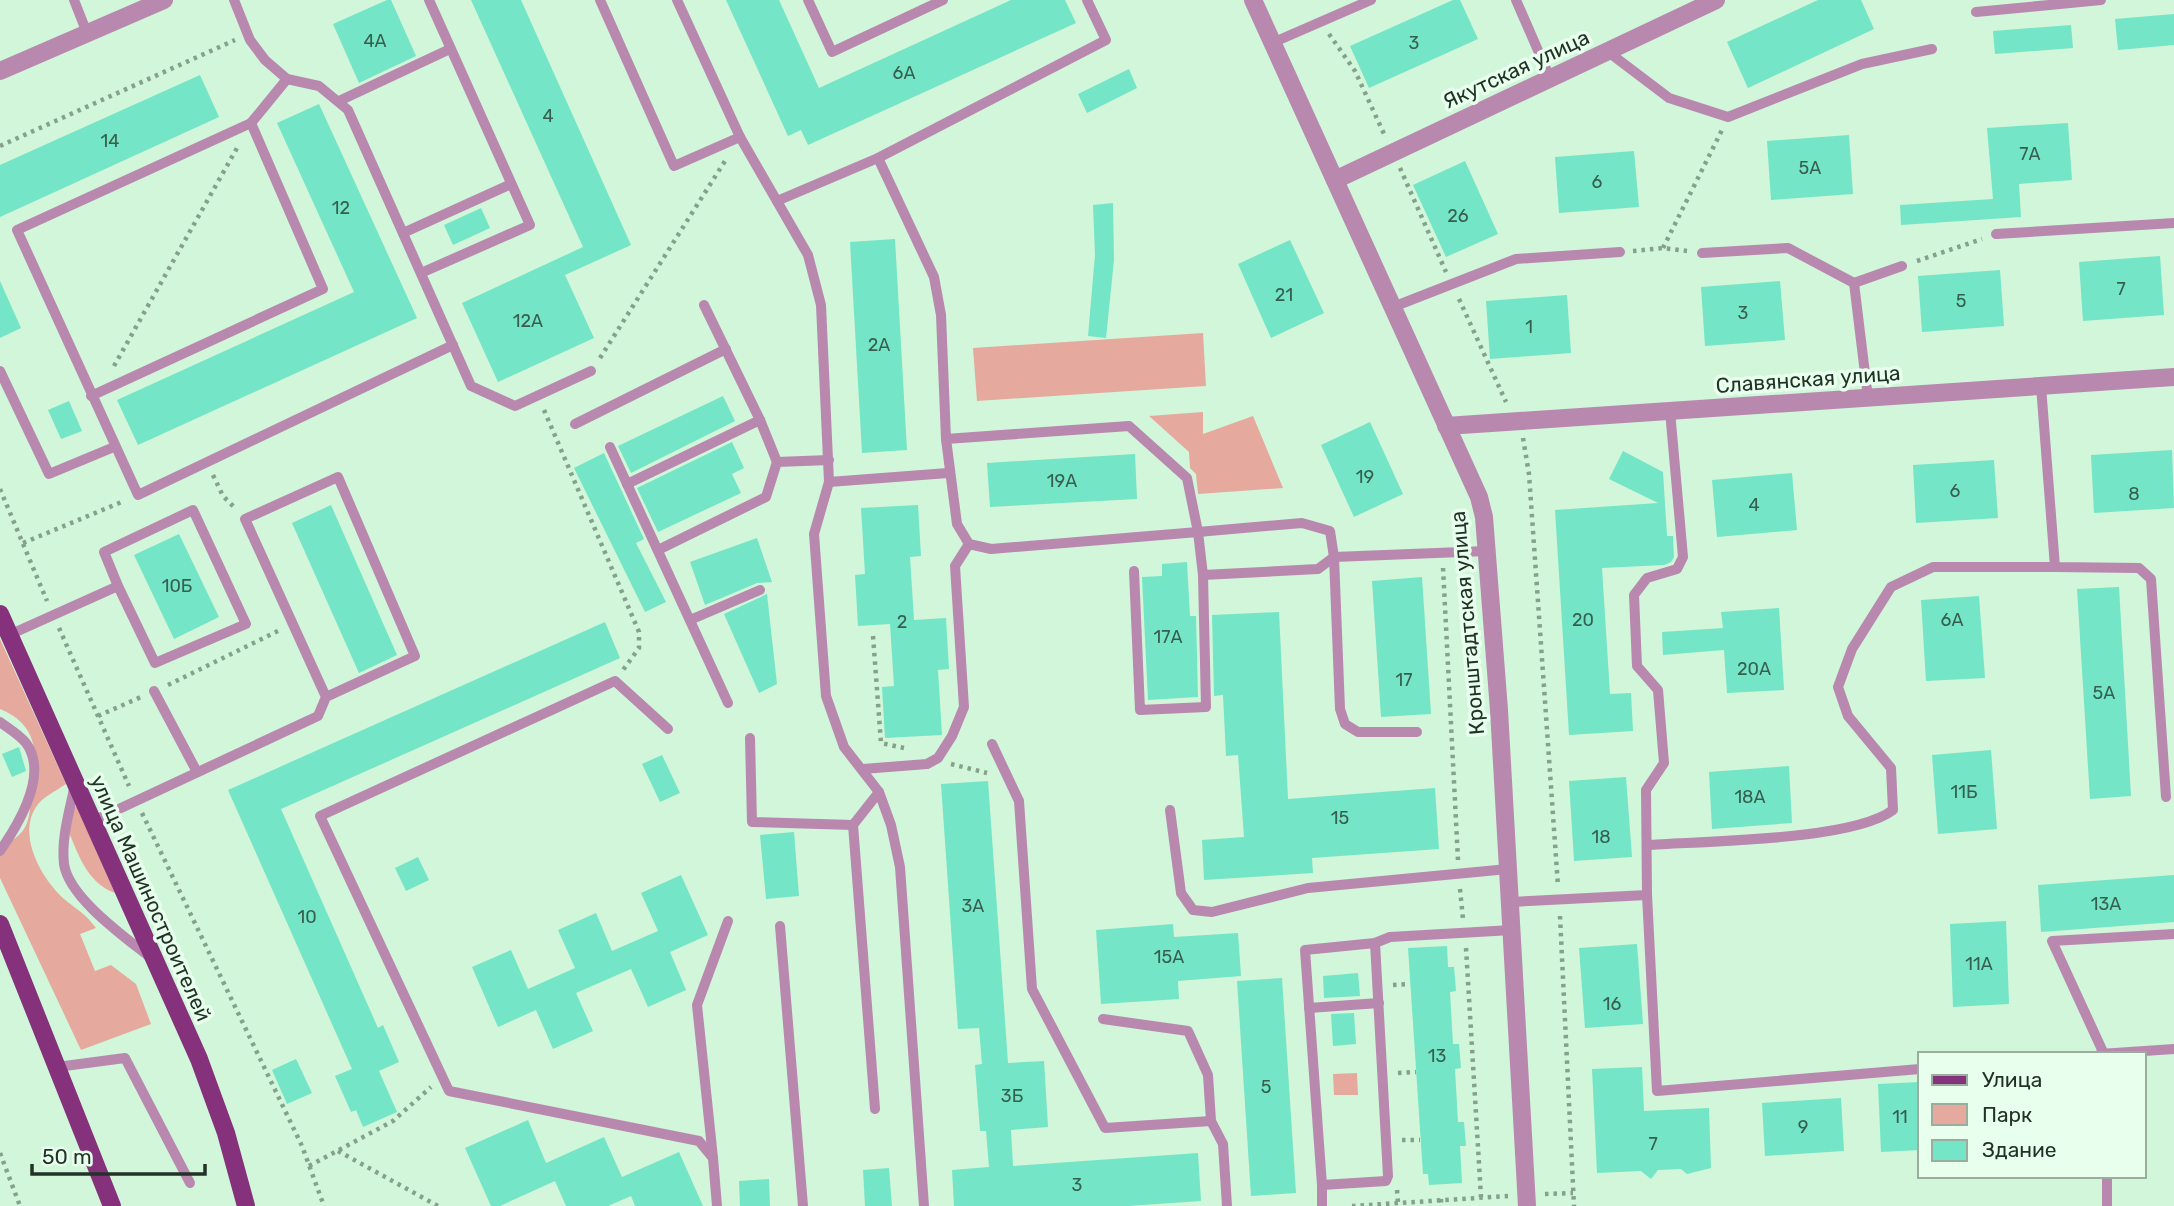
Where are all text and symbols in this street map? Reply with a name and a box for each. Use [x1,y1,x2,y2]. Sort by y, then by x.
street label: Якутская улица [1439,24,1593,114]
house number: 4А [363,30,387,52]
house number: 3 [1409,32,1419,54]
house number: 6А [893,62,915,84]
house number: 4 [542,105,554,127]
house number: 14 [101,130,119,152]
house number: 7А [2019,143,2041,165]
house number: 5А [1799,157,1821,179]
house number: 6 [1592,171,1603,193]
house number: 12 [332,197,350,219]
house number: 26 [1447,205,1469,227]
house number: 7 [2116,278,2126,300]
house number: 21 [1275,284,1293,306]
house number: 5 [1956,290,1966,312]
house number: 3 [1738,302,1748,324]
house number: 12А [513,310,543,332]
house number: 1 [1525,316,1533,338]
house number: 2А [868,334,890,356]
street label: Славянская улица [1715,360,1901,398]
house number: 19 [1356,466,1374,488]
house number: 19А [1047,470,1077,492]
house number: 6 [1950,480,1961,502]
house number: 8 [2128,483,2140,505]
house number: 4 [1748,494,1760,516]
street label: Кронштадтская улица [1445,510,1489,736]
house number: 10Б [162,575,192,597]
house number: 20 [1572,609,1594,631]
house number: 6А [1941,609,1963,631]
house number: 2 [897,611,907,633]
house number: 17А [1154,626,1183,648]
house number: 20А [1737,658,1771,680]
house number: 17 [1396,669,1412,691]
house number: 5А [2093,682,2115,704]
street label: улица Машиностроителей [85,771,217,1025]
house number: 11Б [1951,781,1977,803]
house number: 18А [1734,786,1766,808]
house number: 15 [1331,807,1349,829]
house number: 18 [1591,826,1611,848]
house number: 13А [2091,893,2121,915]
house number: 3А [962,895,984,917]
house number: 10 [297,906,317,928]
house number: 15А [1154,946,1184,968]
house number: 11А [1965,953,1993,975]
house number: 16 [1603,993,1621,1015]
house number: 13 [1428,1045,1446,1067]
legend [1918,1052,2146,1178]
text: Улица [1982,1067,2042,1092]
house number: 5 [1261,1076,1271,1098]
house number: 3Б [1001,1085,1023,1107]
text: Парк [1982,1102,2032,1127]
house number: 11 [1892,1106,1908,1128]
house number: 9 [1798,1116,1808,1138]
scale bar [32,1132,205,1176]
house number: 7 [1648,1133,1658,1155]
text: Здание [1982,1137,2057,1162]
text: 50 m [42,1144,92,1169]
house number: 3 [1072,1174,1082,1196]

